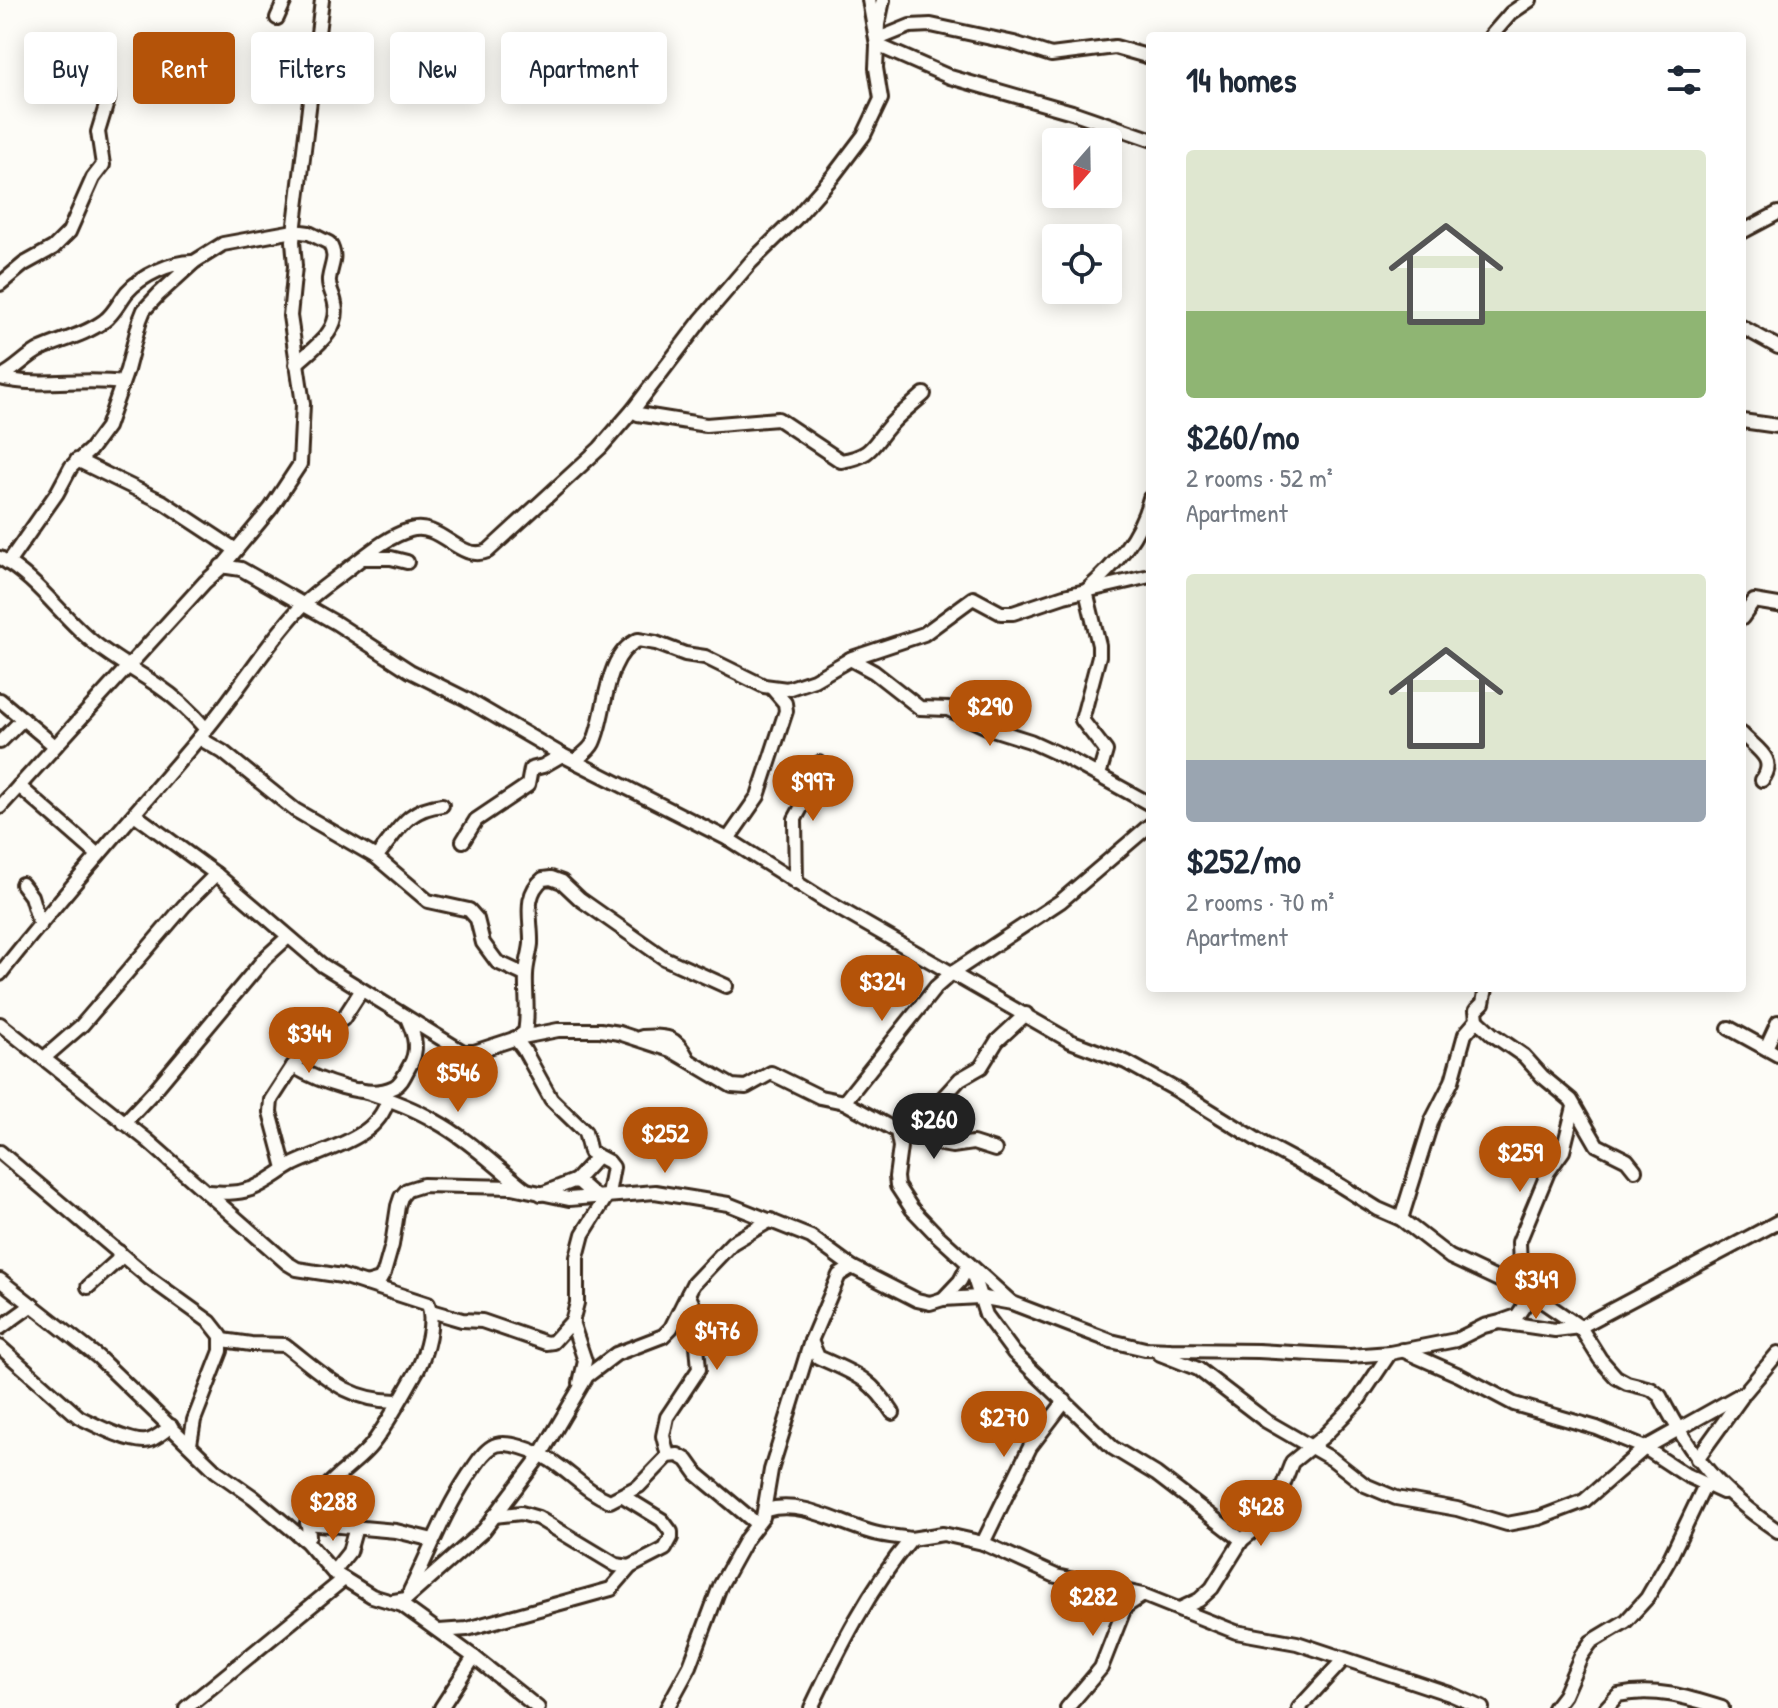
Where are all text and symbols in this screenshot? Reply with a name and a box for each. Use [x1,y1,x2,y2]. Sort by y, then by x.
chip: Buy [24,32,117,104]
chip: Rent [133,32,235,104]
chip: Filters [251,32,374,104]
chip: New [390,32,485,104]
chip: Apartment [501,32,667,104]
text: 14 homes [1186,57,1297,103]
icon: filters [1662,58,1706,102]
north arrow [1042,128,1122,208]
map controls [1042,128,1122,304]
icon: home [1374,202,1518,346]
button: locate [1042,224,1122,304]
text: $260/mo [1186,414,1299,460]
text: 2 rooms · 52 m² [1186,460,1333,495]
text: Apartment [1186,495,1288,530]
icon: home [1374,626,1518,770]
pin: $290 [943,680,1037,748]
text: $290 [967,688,1013,723]
pin: $997 [766,755,860,823]
text: $997 [790,763,836,798]
text: $252/mo [1186,838,1301,884]
text: 2 rooms · 70 m² [1186,884,1334,919]
text: Apartment [1186,919,1288,954]
pin: $324 [835,955,929,1023]
text: $324 [859,963,905,998]
pin: $344 [262,1007,356,1075]
text: $344 [287,1015,331,1050]
pin: $546 [411,1046,505,1114]
text: $546 [436,1054,480,1089]
pin: $260 [887,1093,981,1161]
text: $260 [910,1101,958,1136]
pin: $252 [618,1107,712,1175]
text: $252 [641,1115,689,1150]
pin: $259 [1473,1126,1567,1194]
text: $259 [1497,1134,1543,1169]
pin: $349 [1489,1253,1583,1321]
text: $349 [1514,1261,1558,1296]
pin: $476 [670,1304,764,1372]
text: $476 [694,1312,740,1347]
pin: $270 [957,1391,1051,1459]
text: $270 [979,1399,1029,1434]
pin: $288 [286,1475,380,1543]
pin: $428 [1214,1480,1308,1548]
text: $288 [309,1483,357,1518]
text: $428 [1238,1488,1284,1523]
pin: $282 [1046,1570,1140,1638]
text: $282 [1069,1578,1117,1613]

